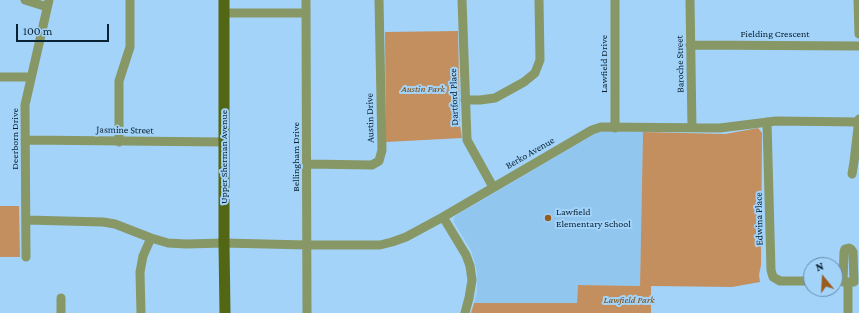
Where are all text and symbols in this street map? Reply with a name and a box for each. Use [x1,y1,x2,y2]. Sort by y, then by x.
scale bar [18,16,111,42]
text: 100 m [23,24,52,38]
street label: Fielding Crescent [740,28,810,40]
street label: Lawfield Drive [598,35,610,93]
street label: Baroche Street [673,35,687,93]
street label: Dartford Place [447,68,461,126]
park label: Austin Park [401,83,445,95]
street label: Austin Drive [364,93,376,143]
street label: Deerborn Drive [9,108,21,170]
street label: Upper Sherman Avenue [218,110,230,204]
street label: Bellingham Drive [290,122,302,192]
street label: Jasmine Street [96,124,154,136]
street label: Berko Avenue [503,134,557,172]
street label: Edwina Place [753,192,765,246]
place label: Lawfield Elementary School [556,206,631,230]
marker: Lawfield Elementary School [543,213,553,223]
north arrow [803,257,843,297]
text: N [814,260,825,273]
park label: Lawfield Park [603,294,655,306]

